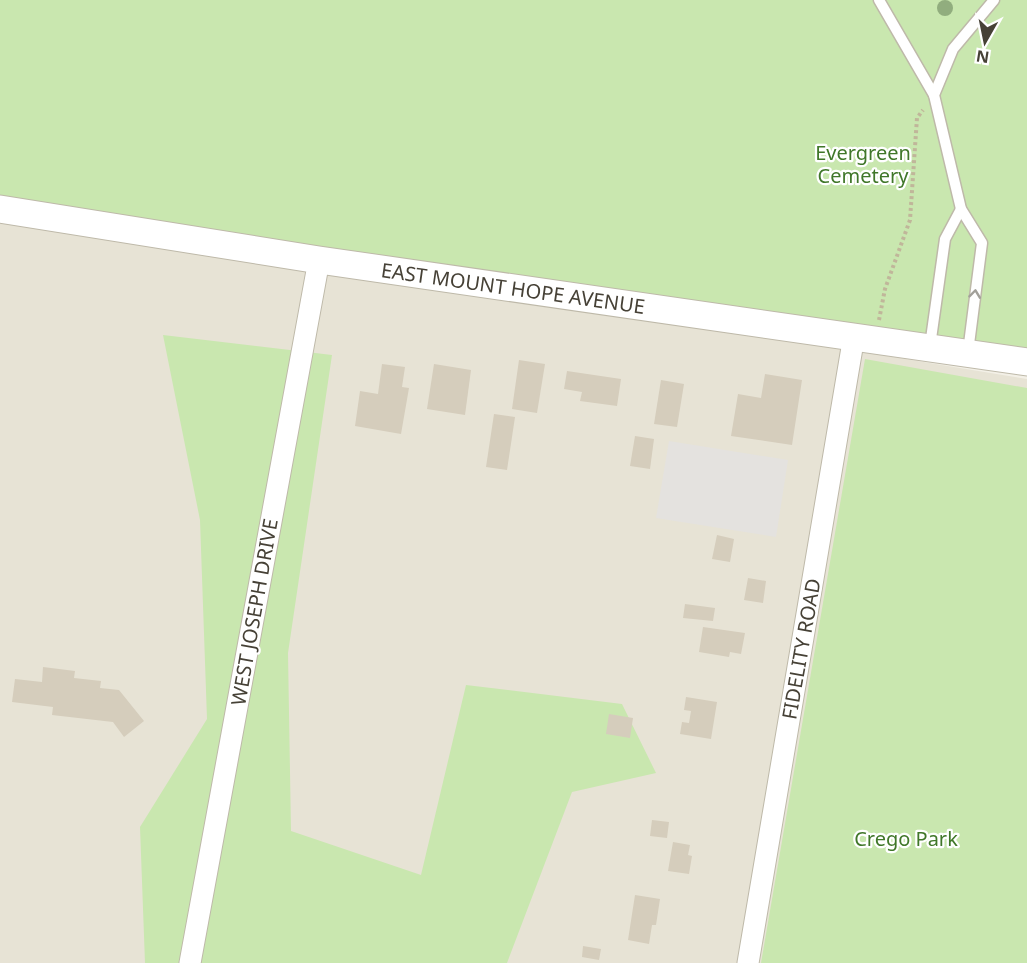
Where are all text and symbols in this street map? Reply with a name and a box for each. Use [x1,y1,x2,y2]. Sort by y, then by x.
north arrow [955,12,1015,72]
text: N [975,45,991,69]
park label: Evergreen Cemetery [815,139,911,189]
street label: EAST MOUNT HOPE AVENUE [379,256,647,320]
one-way arrow [969,290,981,299]
street label: WEST JOSEPH DRIVE [224,516,284,708]
street label: FIDELITY ROAD [775,576,827,722]
park label: Crego Park [854,825,958,852]

